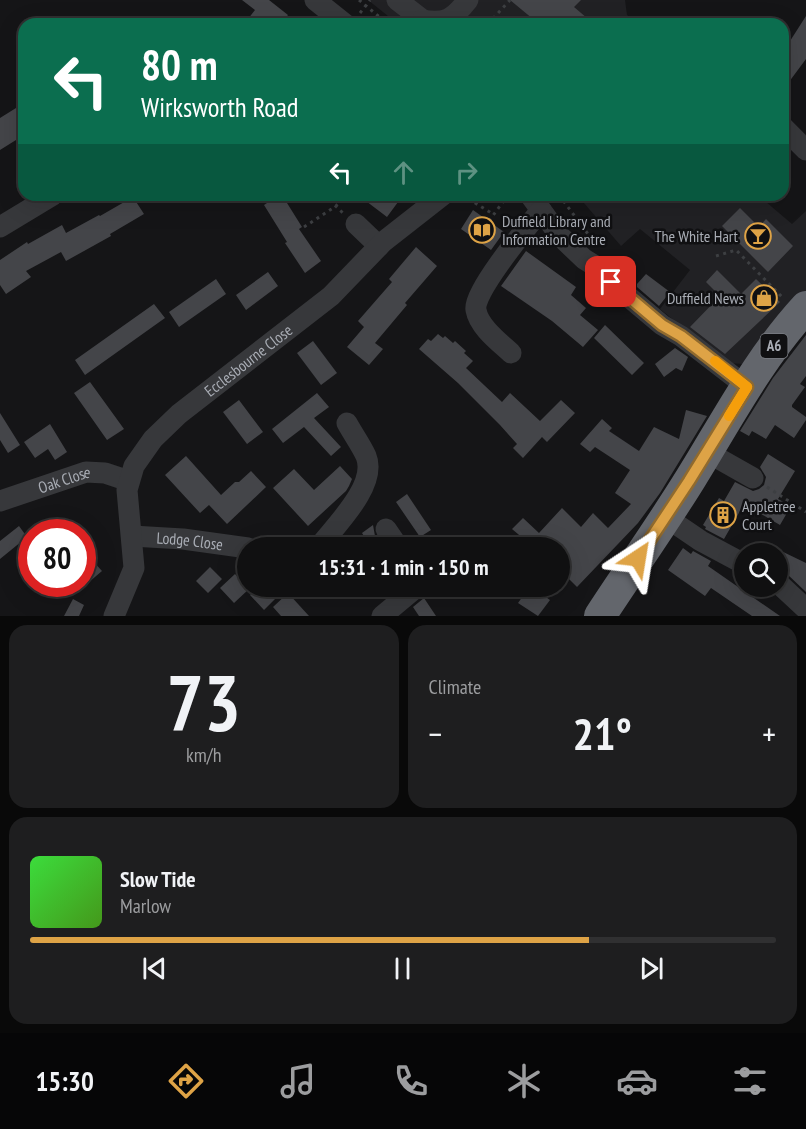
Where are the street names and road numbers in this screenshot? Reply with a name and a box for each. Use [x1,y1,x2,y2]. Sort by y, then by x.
street label: Ecclesbourne Close [200,320,296,401]
road number: A6 [760,334,788,358]
street label: Oak Close [35,462,91,497]
street label: Lodge Close [156,527,224,554]

